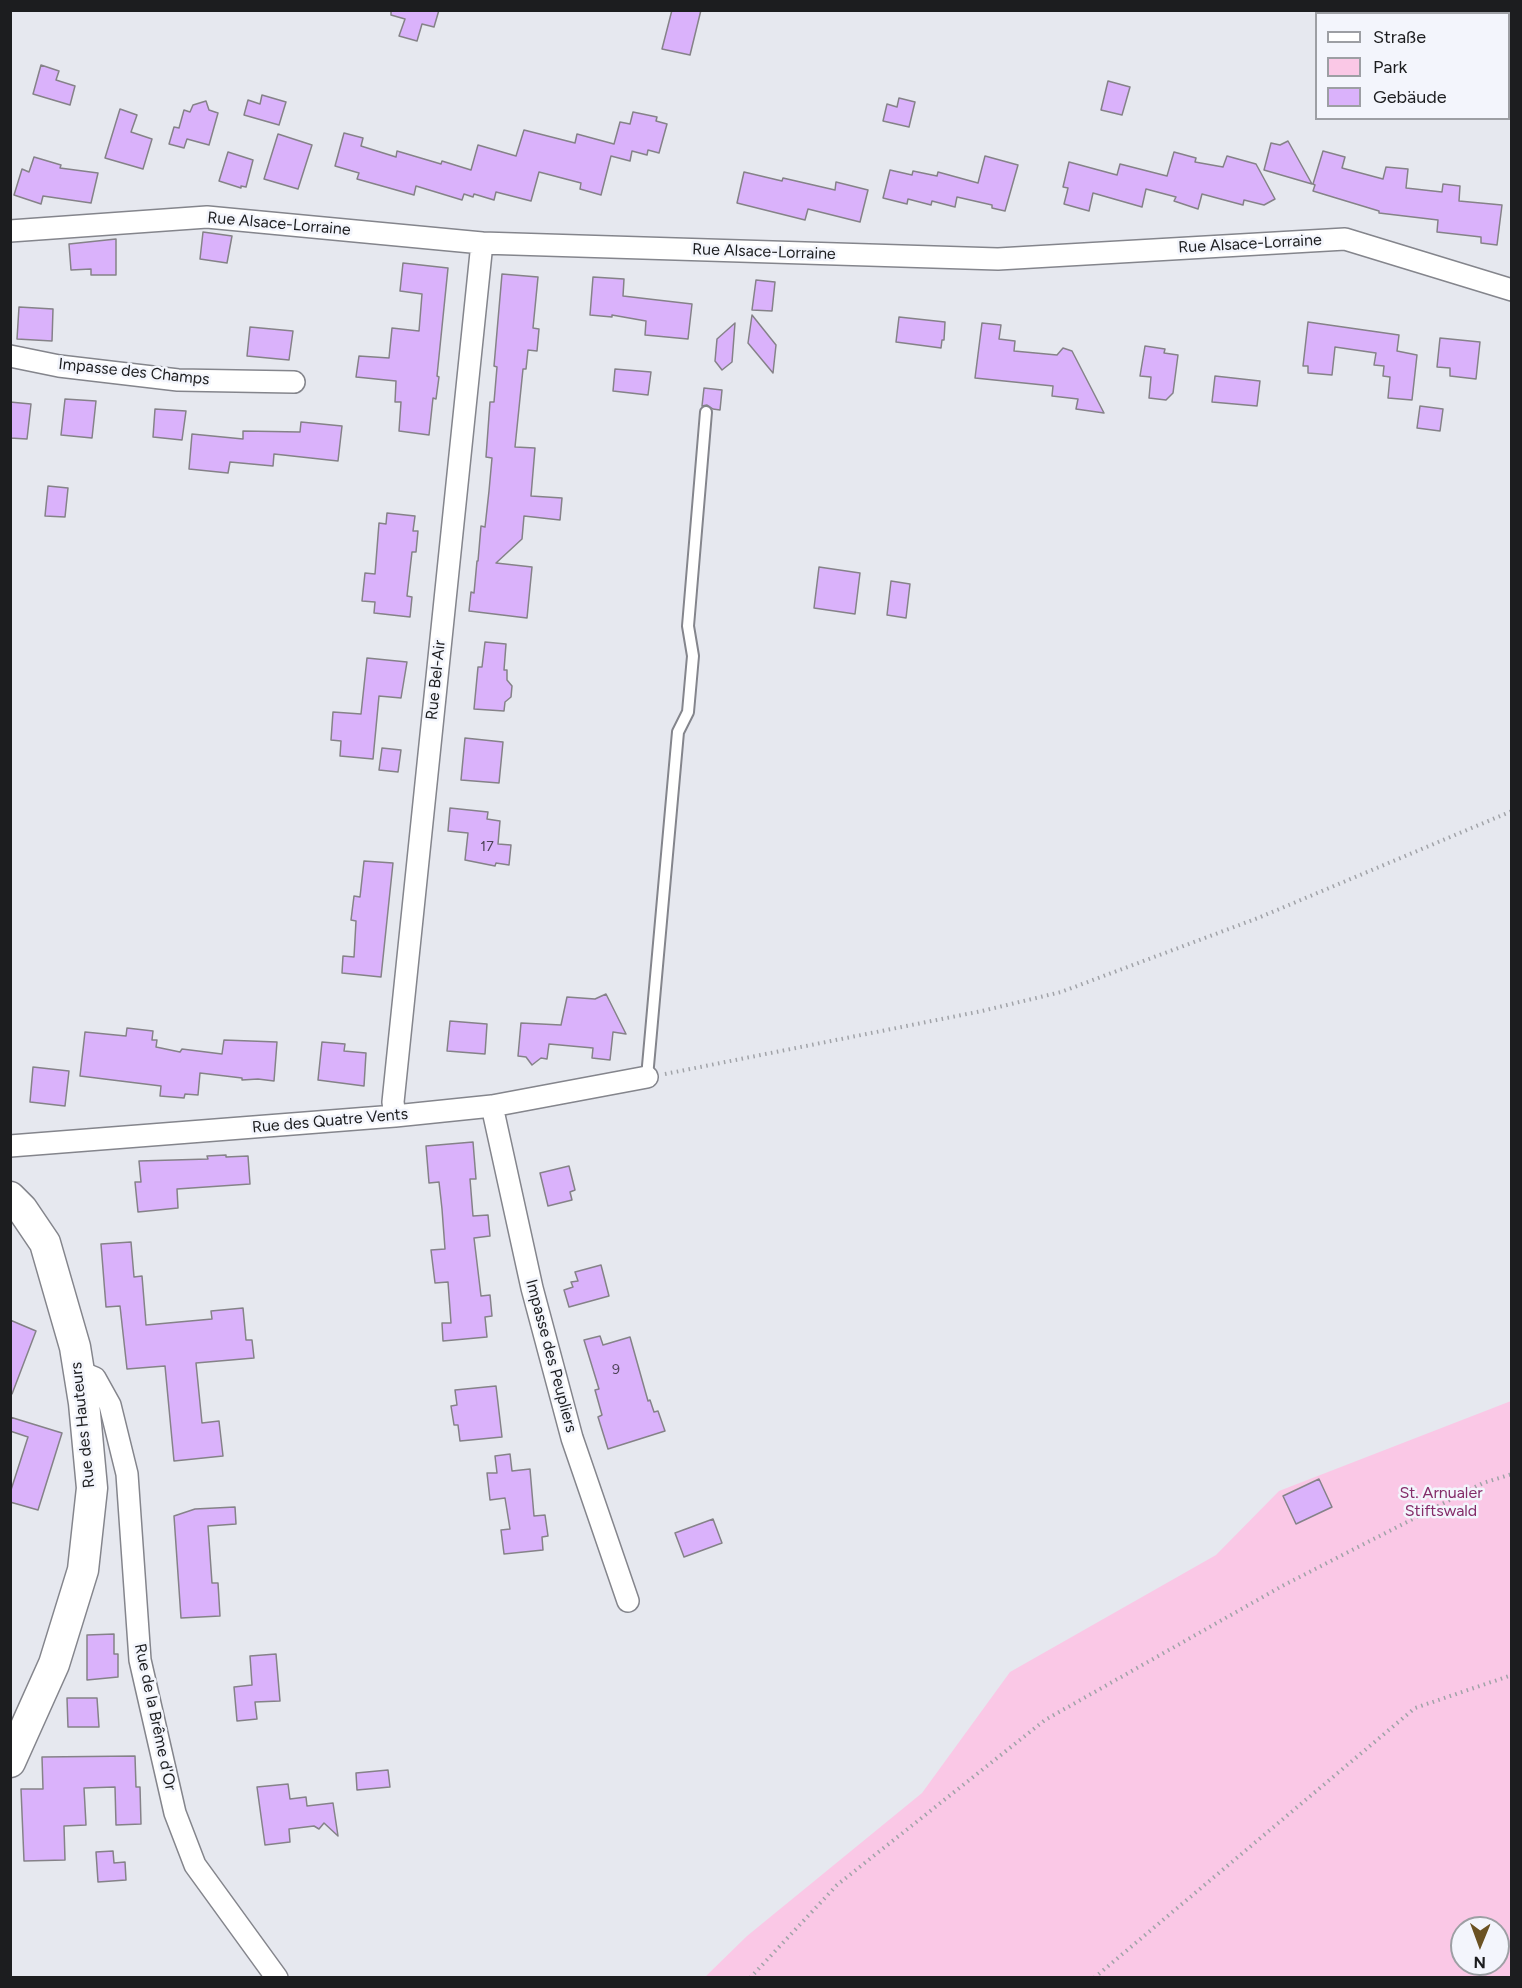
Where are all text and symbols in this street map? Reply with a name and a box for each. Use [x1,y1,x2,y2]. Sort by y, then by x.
legend [1315,12,1510,120]
text: Straße [1373,26,1426,48]
text: Park [1373,56,1407,78]
text: Gebäude [1373,86,1447,108]
street label: Rue Alsace-Lorraine [207,208,351,240]
street label: Rue Alsace-Lorraine [1178,231,1322,257]
street label: Rue Alsace-Lorraine [692,240,836,264]
street label: Impasse des Champs [57,355,211,389]
street label: Rue Bel-Air [422,639,450,721]
house number: 17 [480,839,494,855]
street label: Rue des Quatre Vents [251,1105,409,1137]
street label: Impasse des Peupliers [521,1277,581,1435]
street label: Rue des Hauteurs [67,1361,99,1489]
house number: 9 [612,1362,620,1378]
park label: St. Arnualer Stiftswald [1399,1483,1483,1521]
street label: Rue de la Brême d'Or [130,1642,180,1792]
north arrow [1450,1916,1510,1976]
text: N [1473,1953,1486,1972]

